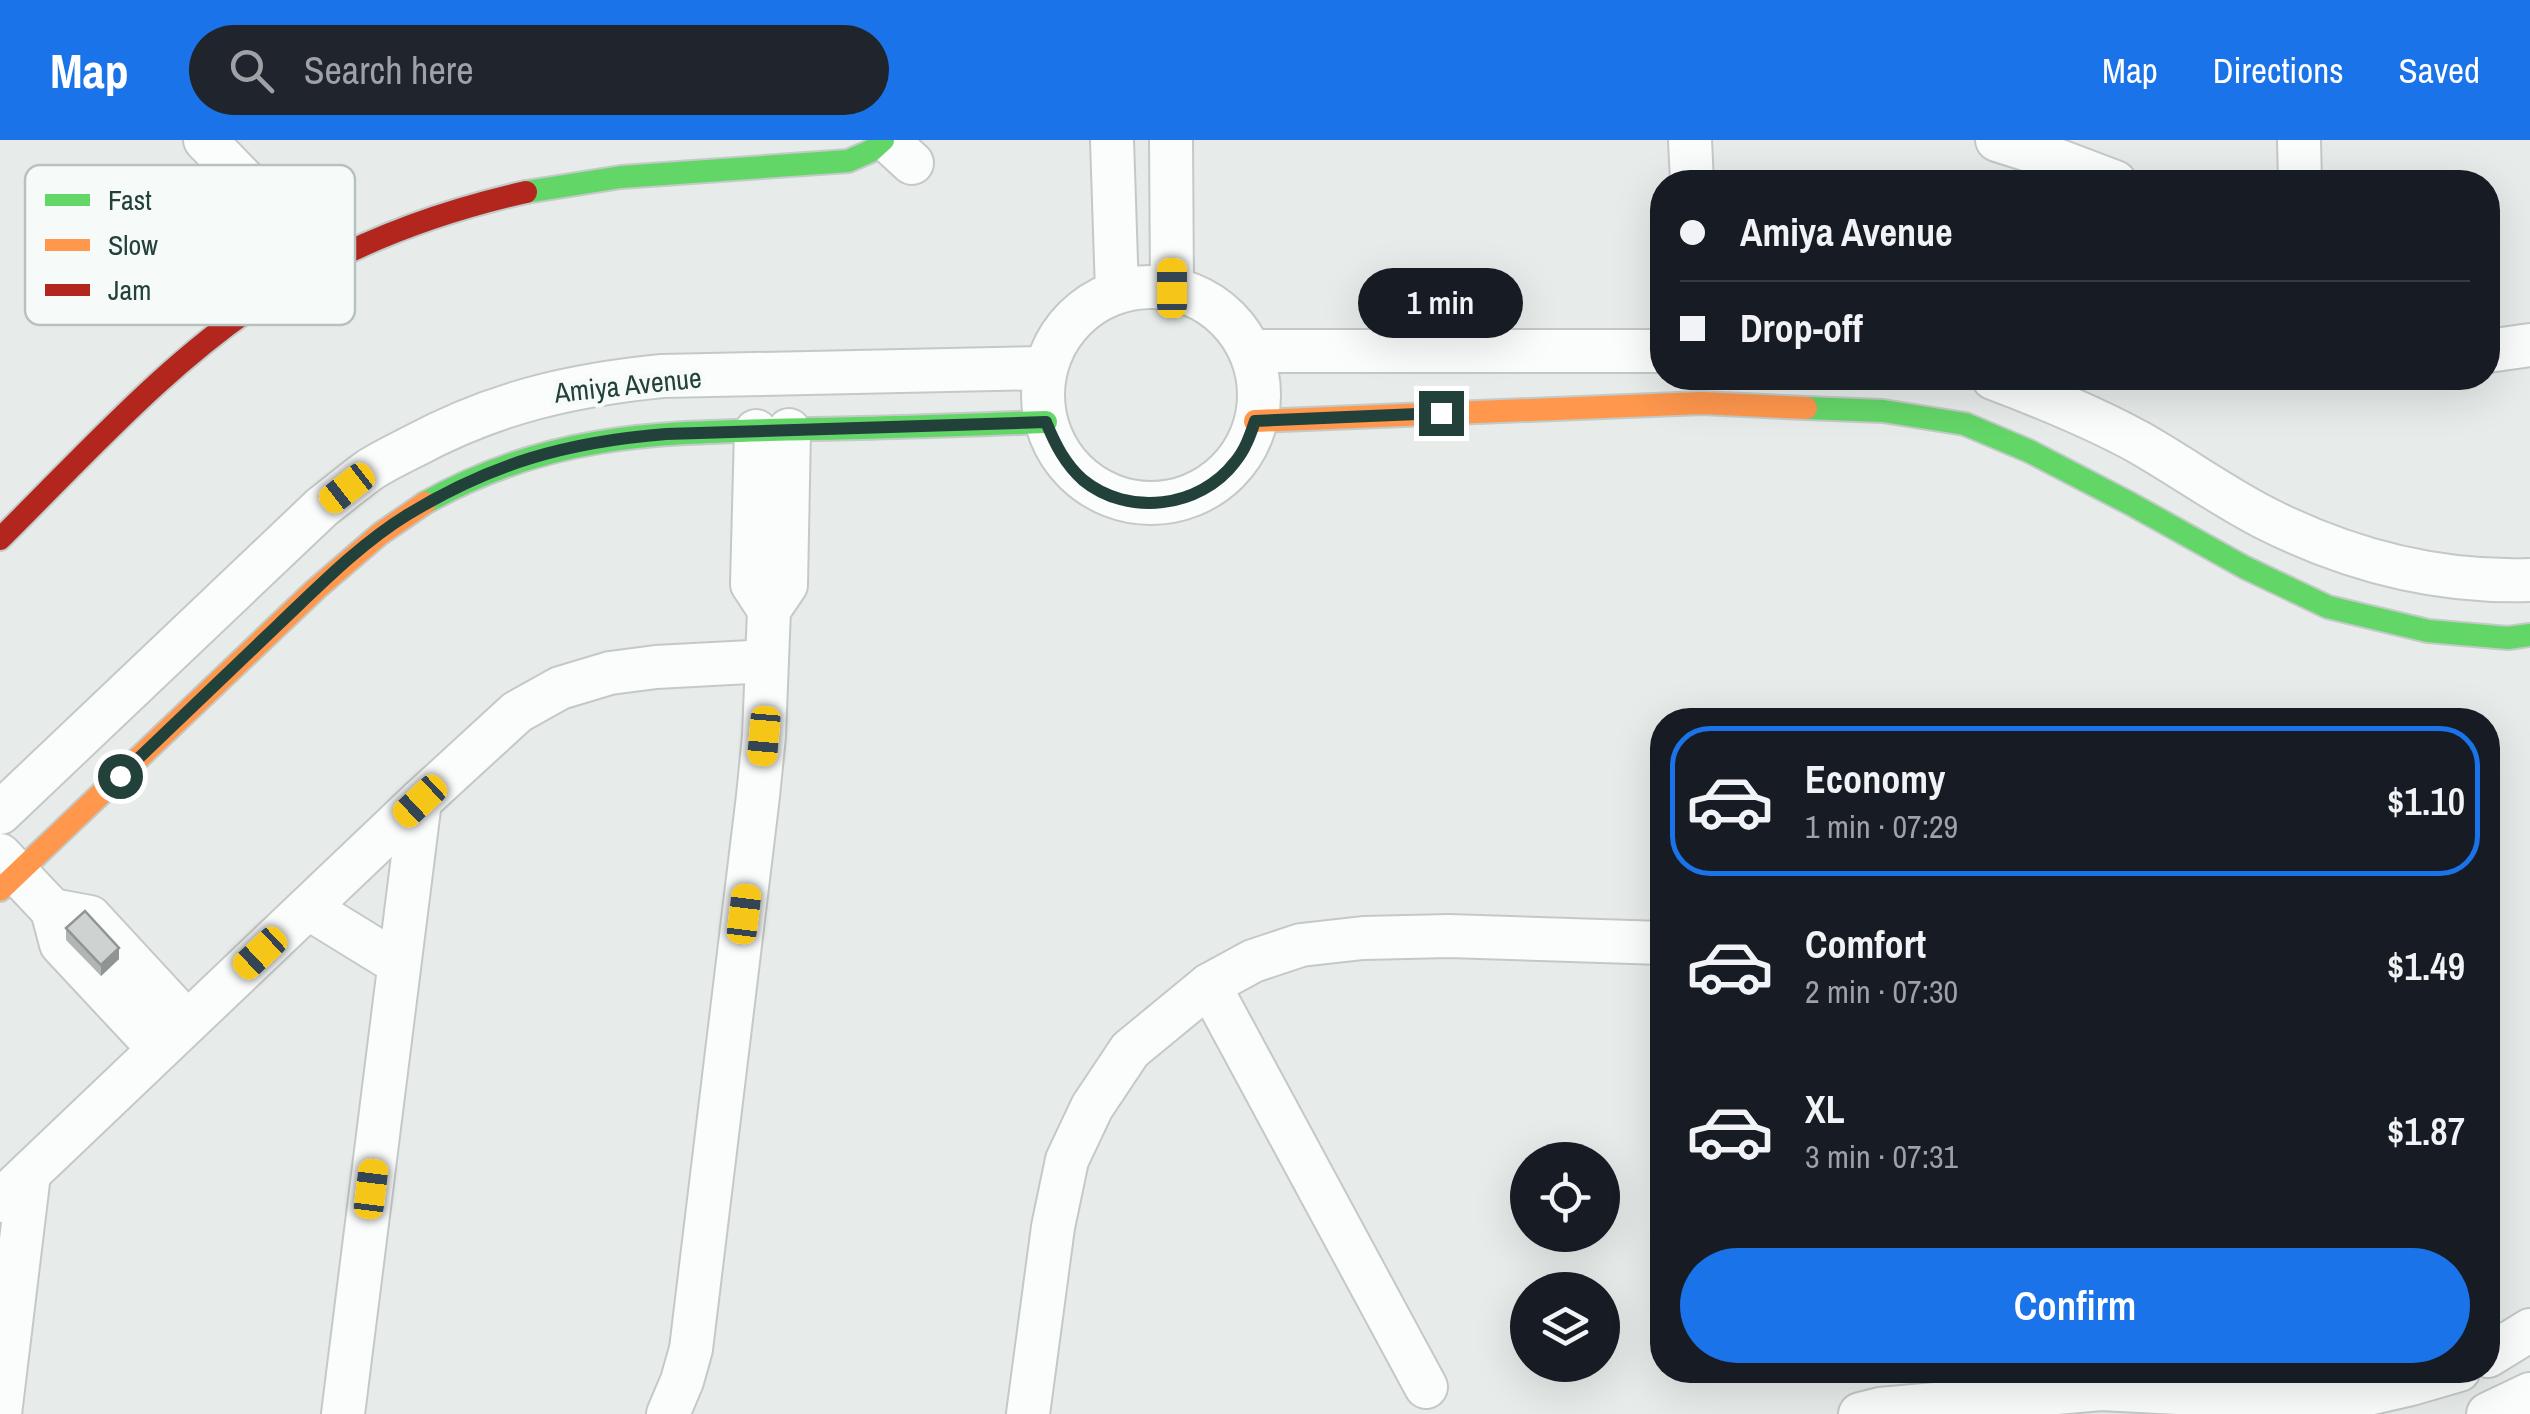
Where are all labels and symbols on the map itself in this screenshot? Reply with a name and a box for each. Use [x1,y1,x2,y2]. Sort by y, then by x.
legend [25,165,355,325]
text: Fast [108,181,152,219]
text: Slow [108,226,158,264]
car [1157,258,1187,318]
callout: 1 min [1358,268,1524,338]
text: Jam [108,271,151,309]
street label: Amiya Avenue [552,358,703,412]
route end [1419,391,1464,436]
car [314,458,380,518]
car [746,705,782,767]
route start [98,754,143,799]
car [388,770,452,832]
car [725,882,763,946]
car [228,922,292,984]
car [352,1157,390,1221]

